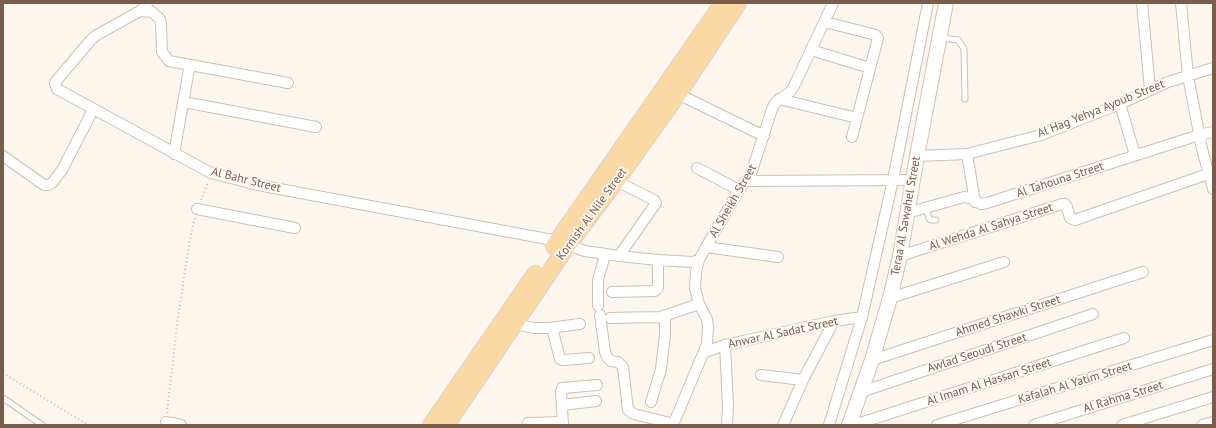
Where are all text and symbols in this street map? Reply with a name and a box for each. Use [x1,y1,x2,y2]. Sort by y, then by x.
street label: Al Hag Yehya Ayoub Street [1035,77,1167,141]
street label: Teraa Al Sawahel Street [888,155,924,277]
street label: Al Tahouna Street [1015,159,1105,201]
street label: Al Sheikh Street [706,162,760,240]
street label: Al Bahr Street [210,164,282,196]
street label: Kornish Al Nile Street [554,165,630,263]
street label: Al Wehda Al Sahya Street [927,200,1055,254]
street label: Ahmed Shawki Street [954,292,1062,340]
street label: Anwar Al Sadat Street [727,314,839,352]
street label: Awlad Seoudi Street [926,330,1028,376]
street label: Al Imam Al Hassan Street [925,355,1053,409]
street label: Kafalah Al Yatim Street [1016,359,1134,407]
street label: Al Rahma Street [1081,378,1165,416]

